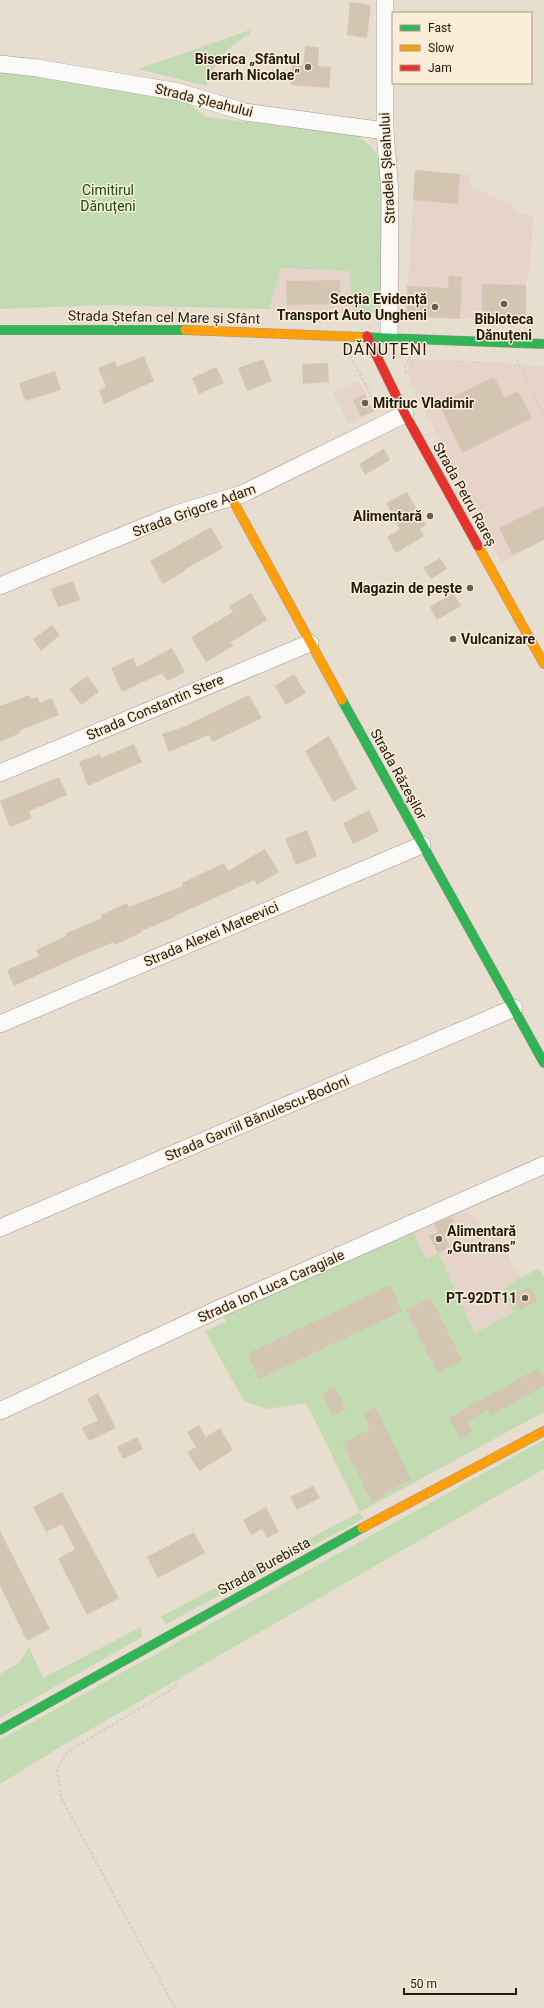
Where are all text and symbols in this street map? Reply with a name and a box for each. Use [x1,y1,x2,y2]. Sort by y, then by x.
legend [392,12,532,84]
text: Fast [428,21,451,35]
text: Slow [428,41,454,55]
place label: Biserica „Sfântul Ierarh Nicolae” [195,51,300,83]
text: Jam [428,61,452,75]
marker: Biserica „Sfântul Ierarh Nicolae” [303,62,313,72]
street label: Strada Șleahului [153,80,255,121]
street label: Stradela Șleahului [376,112,399,224]
park label: Cimitirul Dănuțeni [80,182,136,215]
place label: Secția Evidență Transport Auto Ungheni [277,291,428,323]
marker: Bibloteca Dănuțeni [499,299,509,309]
marker: Secția Evidență Transport Auto Ungheni [430,302,440,312]
street label: Strada Ștefan cel Mare și Sfânt [68,307,261,328]
place label: Bibloteca Dănuțeni [474,311,534,344]
district label: DĂNUȚENI [343,340,427,360]
place label: Mitriuc Vladimir [373,395,474,411]
marker: Mitriuc Vladimir [360,398,370,408]
street label: Strada Petru Rareș [429,439,500,549]
street label: Strada Grigore Adam [130,480,258,540]
place label: Alimentară [353,508,422,524]
marker: Alimentară [425,511,435,521]
place label: Magazin de pește [351,580,462,597]
marker: Magazin de pește [465,583,475,593]
place label: Vulcanizare [461,631,535,647]
marker: Vulcanizare [448,634,458,644]
street label: Strada Constantin Stere [84,671,226,743]
street label: Strada Răzeşilor [367,726,431,822]
street label: Strada Alexei Mateevici [141,898,281,970]
street label: Strada Gavriil Bănulescu-Bodoni [162,1072,352,1164]
place label: Alimentară „Guntrans” [447,1223,516,1255]
marker: Alimentară „Guntrans” [434,1234,444,1244]
street label: Strada Ion Luca Caragiale [195,1246,347,1326]
place label: PT-92DT11 [446,1290,517,1306]
marker: PT-92DT11 [520,1293,530,1303]
street label: Strada Burebista [215,1534,313,1598]
scale bar [404,1970,516,1996]
text: 50 m [410,1977,437,1991]

